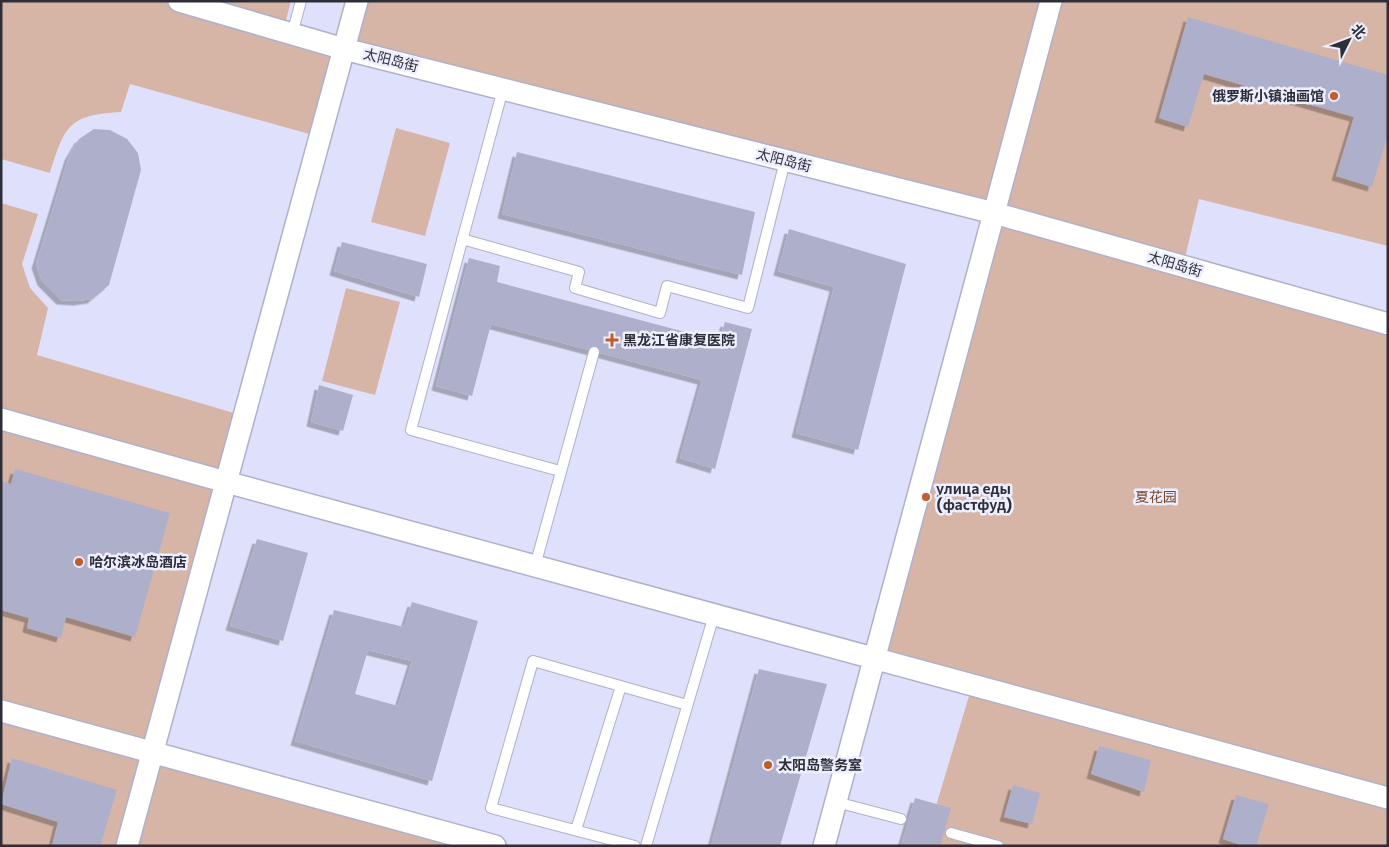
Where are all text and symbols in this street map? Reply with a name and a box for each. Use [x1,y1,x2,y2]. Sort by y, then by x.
north arrow [1324,15,1374,65]
text: 北 [1347,19,1371,43]
street label: 太阳岛街 [361,44,421,76]
place label: 俄罗斯小镇油画馆 [1212,86,1324,106]
marker: 俄罗斯小镇油画馆 [1328,90,1340,102]
street label: 太阳岛街 [754,144,814,176]
street label: 太阳岛街 [1145,247,1205,281]
place label: 黑龙江省康复医院 [623,330,735,350]
marker: 黑龙江省康复医院 [605,333,619,347]
place label: улица еды (фастфуд) [936,479,1013,515]
park label: 夏花园 [1135,487,1177,507]
marker: улица еды (фастфуд) [920,491,932,503]
place label: 哈尔滨冰岛酒店 [89,552,187,572]
marker: 哈尔滨冰岛酒店 [73,556,85,568]
place label: 太阳岛警务室 [778,755,862,775]
marker: 太阳岛警务室 [762,759,774,771]

